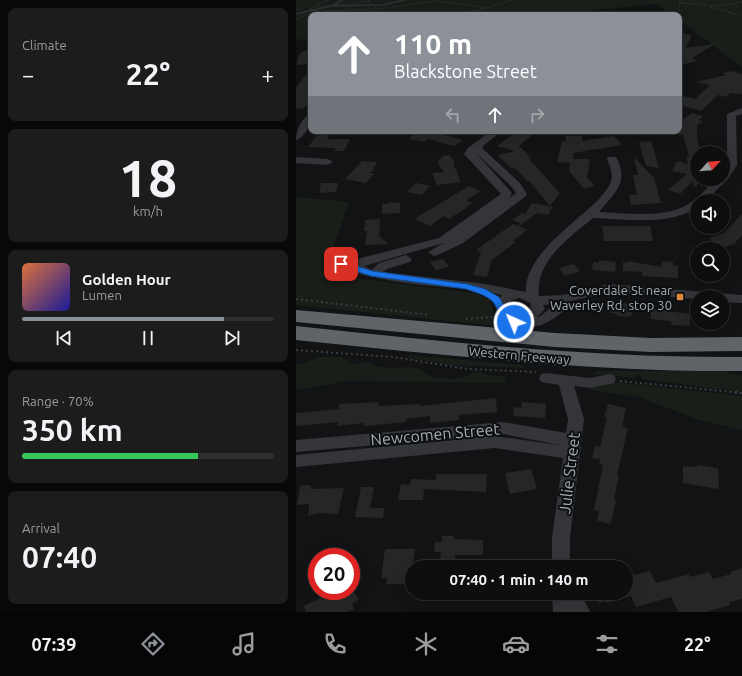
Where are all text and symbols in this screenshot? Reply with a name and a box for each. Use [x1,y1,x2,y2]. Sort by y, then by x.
icon: ahead [328,28,380,80]
text: 110 m [394,28,472,59]
text: Climate [22,38,67,52]
text: 22° [126,57,170,91]
text: Blackstone Street [394,61,537,81]
text: − [22,62,34,87]
text: + [262,62,274,87]
icon: left [442,104,464,126]
icon: ahead [484,104,506,126]
icon: right [526,104,548,126]
north arrow [690,146,730,186]
map controls [690,146,730,330]
text: 18 [119,149,177,207]
button: sound [690,194,730,234]
text: km/h [133,204,163,218]
button: search [690,242,730,282]
pin [324,247,358,281]
icon: arrive [330,253,352,275]
text: Golden Hour [82,271,171,288]
place label: Coverdale St near Waverley Rd, stop 30 [550,283,672,313]
text: Lumen [82,288,122,302]
button: layers [690,290,730,330]
marker: Coverdale St near Waverley Rd, stop 30 [675,292,685,302]
position arrow [493,301,535,343]
icon: previous [53,327,75,349]
icon: pause [137,327,159,349]
icon: next [221,327,243,349]
street label: Western Freeway [468,344,570,366]
text: Range · 70% [22,394,94,408]
text: 350 km [22,413,123,447]
street label: Newcomen Street [370,419,501,449]
street label: Julie Street [555,430,583,515]
text: Arrival [22,521,60,535]
text: 07:40 [22,540,97,574]
speed limit sign: 20 [308,548,360,600]
text: 07:40 · 1 min · 140 m [450,571,588,588]
icon: directions [139,630,167,658]
icon: music [230,630,258,658]
icon: phone [321,630,349,658]
icon: climate [412,630,440,658]
icon: car [502,630,530,658]
icon: filters [593,630,621,658]
text: 07:39 [31,634,76,654]
text: 22° [684,634,711,654]

